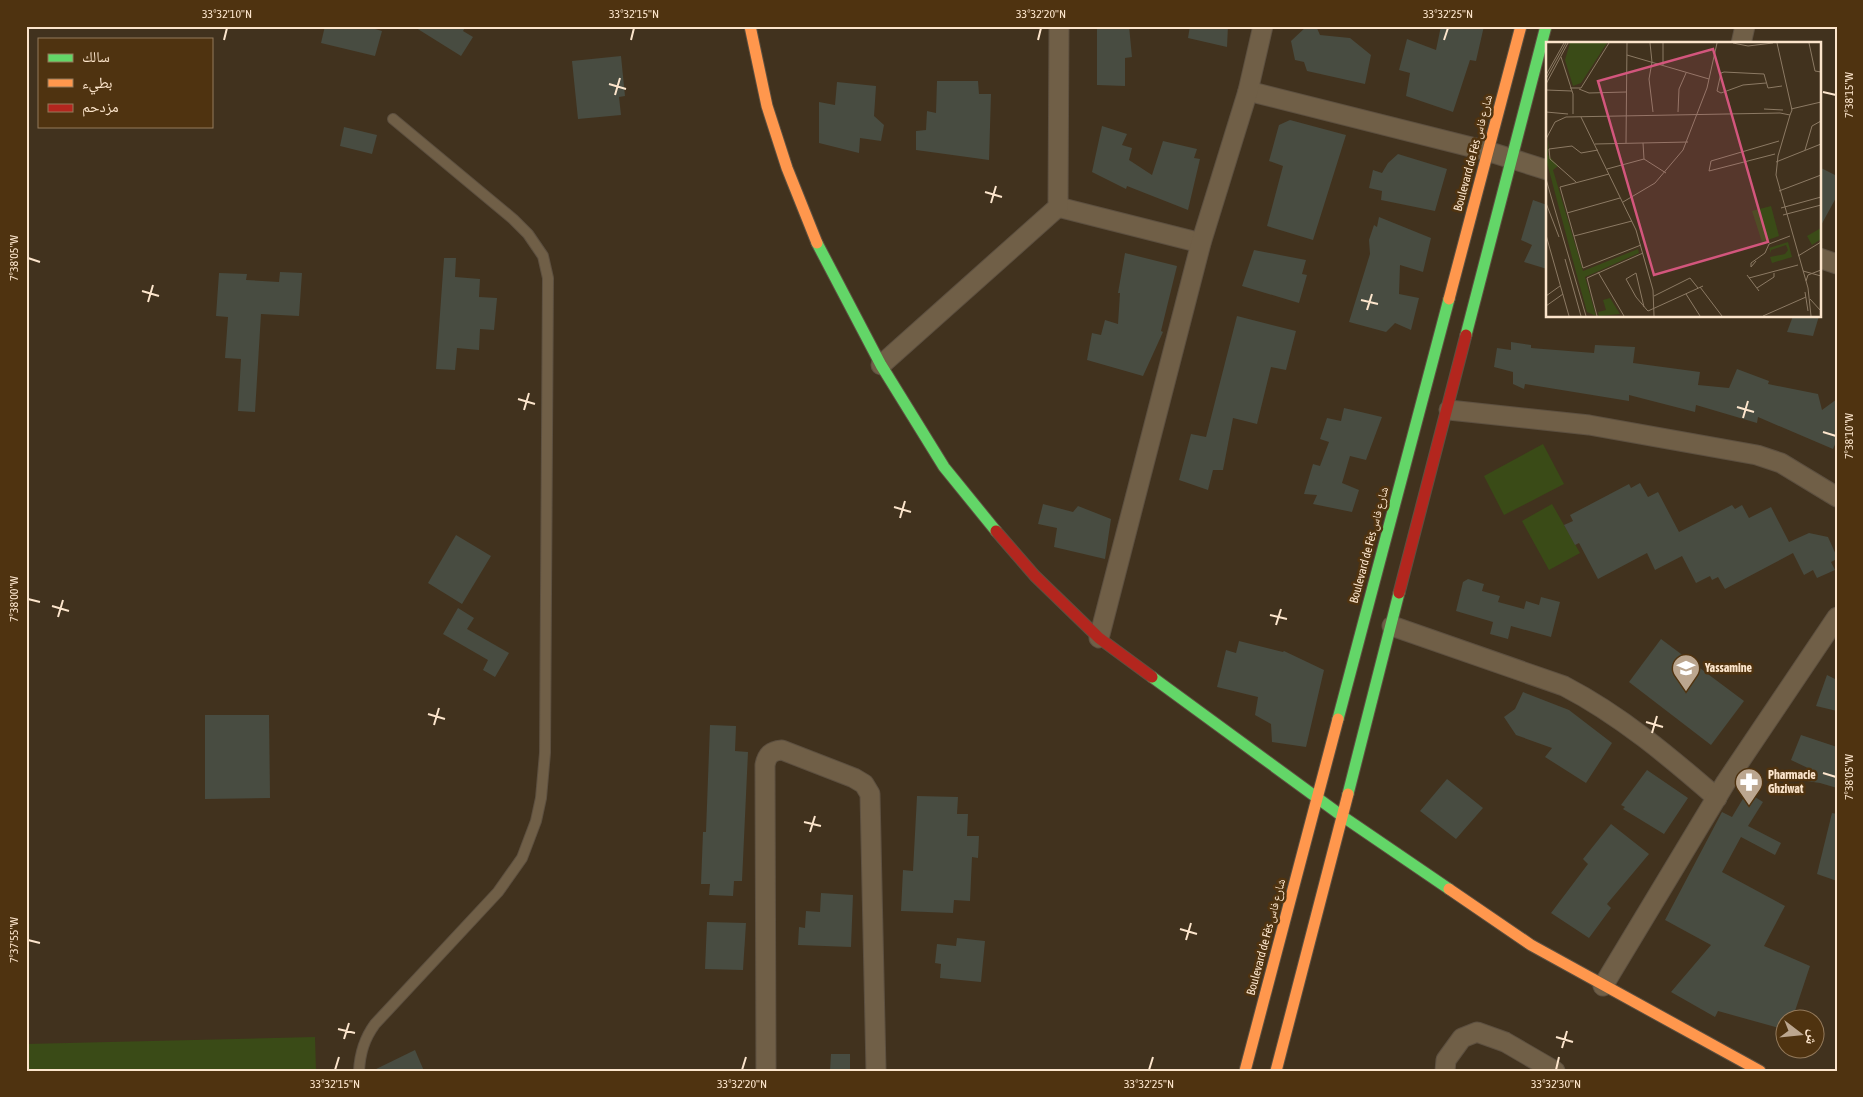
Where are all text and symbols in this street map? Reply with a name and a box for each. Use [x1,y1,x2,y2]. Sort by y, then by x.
text: 33°32'10"N [202,7,252,21]
text: 33°32'15"N [609,7,659,21]
text: 33°32'20"N [1016,7,1066,21]
text: 33°32'25"N [1423,7,1473,21]
legend [38,38,212,128]
inset map [1546,42,1820,318]
text: سالك [82,48,110,65]
text: 7°38'15"W [1842,72,1856,118]
text: بطيء [82,74,112,95]
street label: Boulevard de Fès شارع فاس [1451,93,1496,213]
text: مزدحم [82,98,119,117]
text: 7°38'05"W [7,235,21,281]
text: 7°38'10"W [1842,413,1856,459]
street label: Boulevard de Fès شارع فاس [1347,485,1392,605]
text: 7°38'00"W [7,576,21,622]
school or university icon: Yassamine [1671,653,1701,692]
place label: Yassamine [1704,661,1752,675]
text: 7°38'05"W [1842,754,1856,800]
pharmacy icon: Pharmacie Ghziwat [1734,767,1764,806]
place label: Pharmacie Ghziwat [1768,768,1816,796]
street label: Boulevard de Fès شارع فاس [1244,877,1289,997]
text: 7°37'55"W [7,917,21,963]
north arrow [1776,1010,1826,1060]
text: ش [1802,1028,1822,1047]
text: 33°32'15"N [310,1077,360,1091]
text: 33°32'20"N [717,1077,767,1091]
text: 33°32'25"N [1124,1077,1174,1091]
text: 33°32'30"N [1531,1077,1581,1091]

